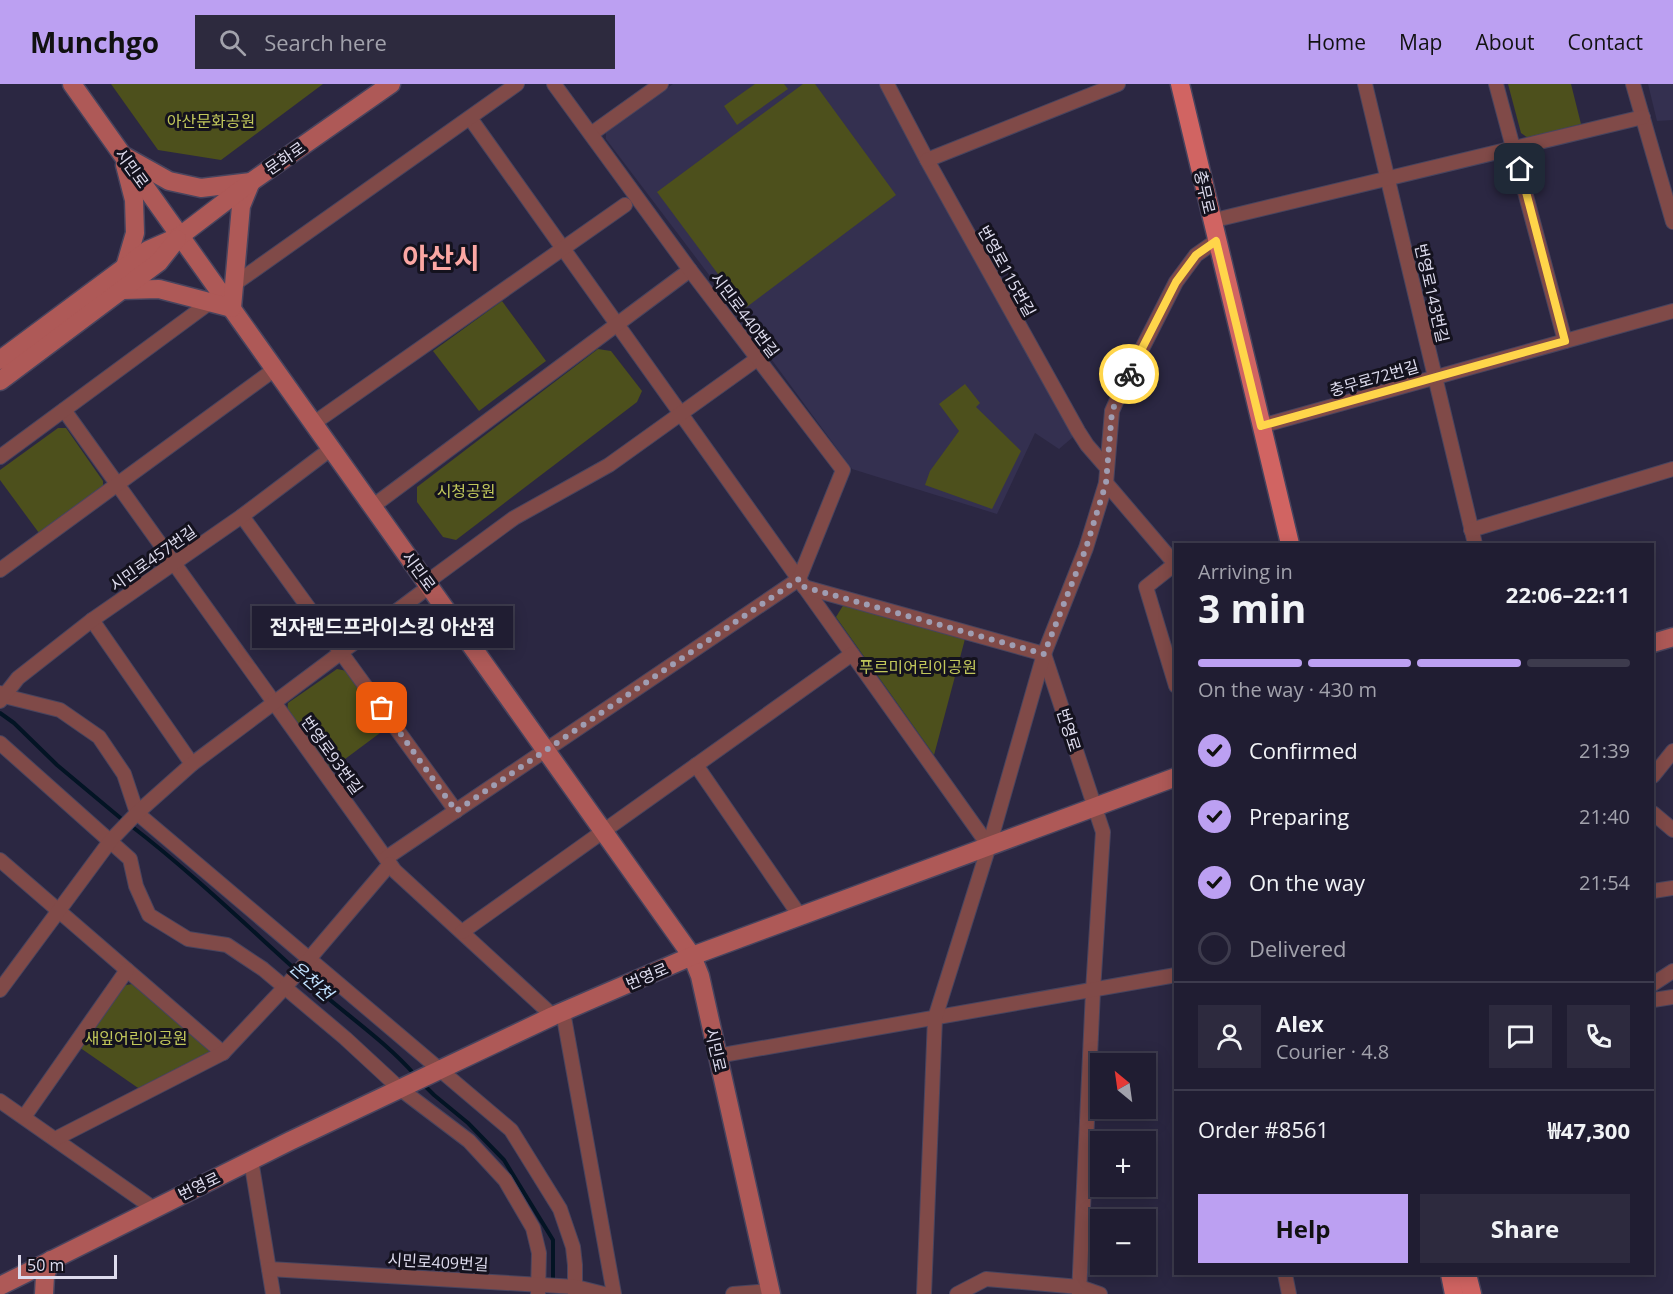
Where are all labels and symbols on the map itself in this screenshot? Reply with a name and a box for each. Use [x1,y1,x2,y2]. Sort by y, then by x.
park label: 아산문화공원 [167,110,255,132]
street label: 문화로 [261,136,310,180]
pin [1494,143,1545,194]
street label: 시민로 [110,144,154,193]
street label: 충무로 [1189,168,1221,216]
street label: 번영로115번길 [973,221,1041,321]
district label: 아산시 [402,238,480,276]
street label: 번영로143번길 [1410,241,1454,345]
street label: 시민로440번길 [706,268,784,362]
courier [1099,344,1159,404]
street label: 충무로72번길 [1327,355,1421,401]
park label: 시청공원 [437,480,495,502]
street label: 시민로457번길 [105,520,201,596]
street label: 시민로 [397,547,441,596]
callout: 전자랜드프라이스킹 아산점 [252,606,512,648]
park label: 푸르미어린이공원 [859,656,977,678]
pin [356,682,407,733]
street label: 번영로 [1052,706,1086,755]
street label: 번영로93번길 [296,711,368,799]
water label: 온천천 [285,955,340,1007]
street label: 번영로 [622,957,672,995]
street label: 시민로 [700,1026,732,1074]
park label: 새잎어린이공원 [84,1027,188,1049]
north arrow [1090,1053,1156,1119]
street label: 번영로 [174,1166,224,1206]
street label: 시민로409번길 [387,1248,489,1276]
scale bar [18,1252,117,1280]

